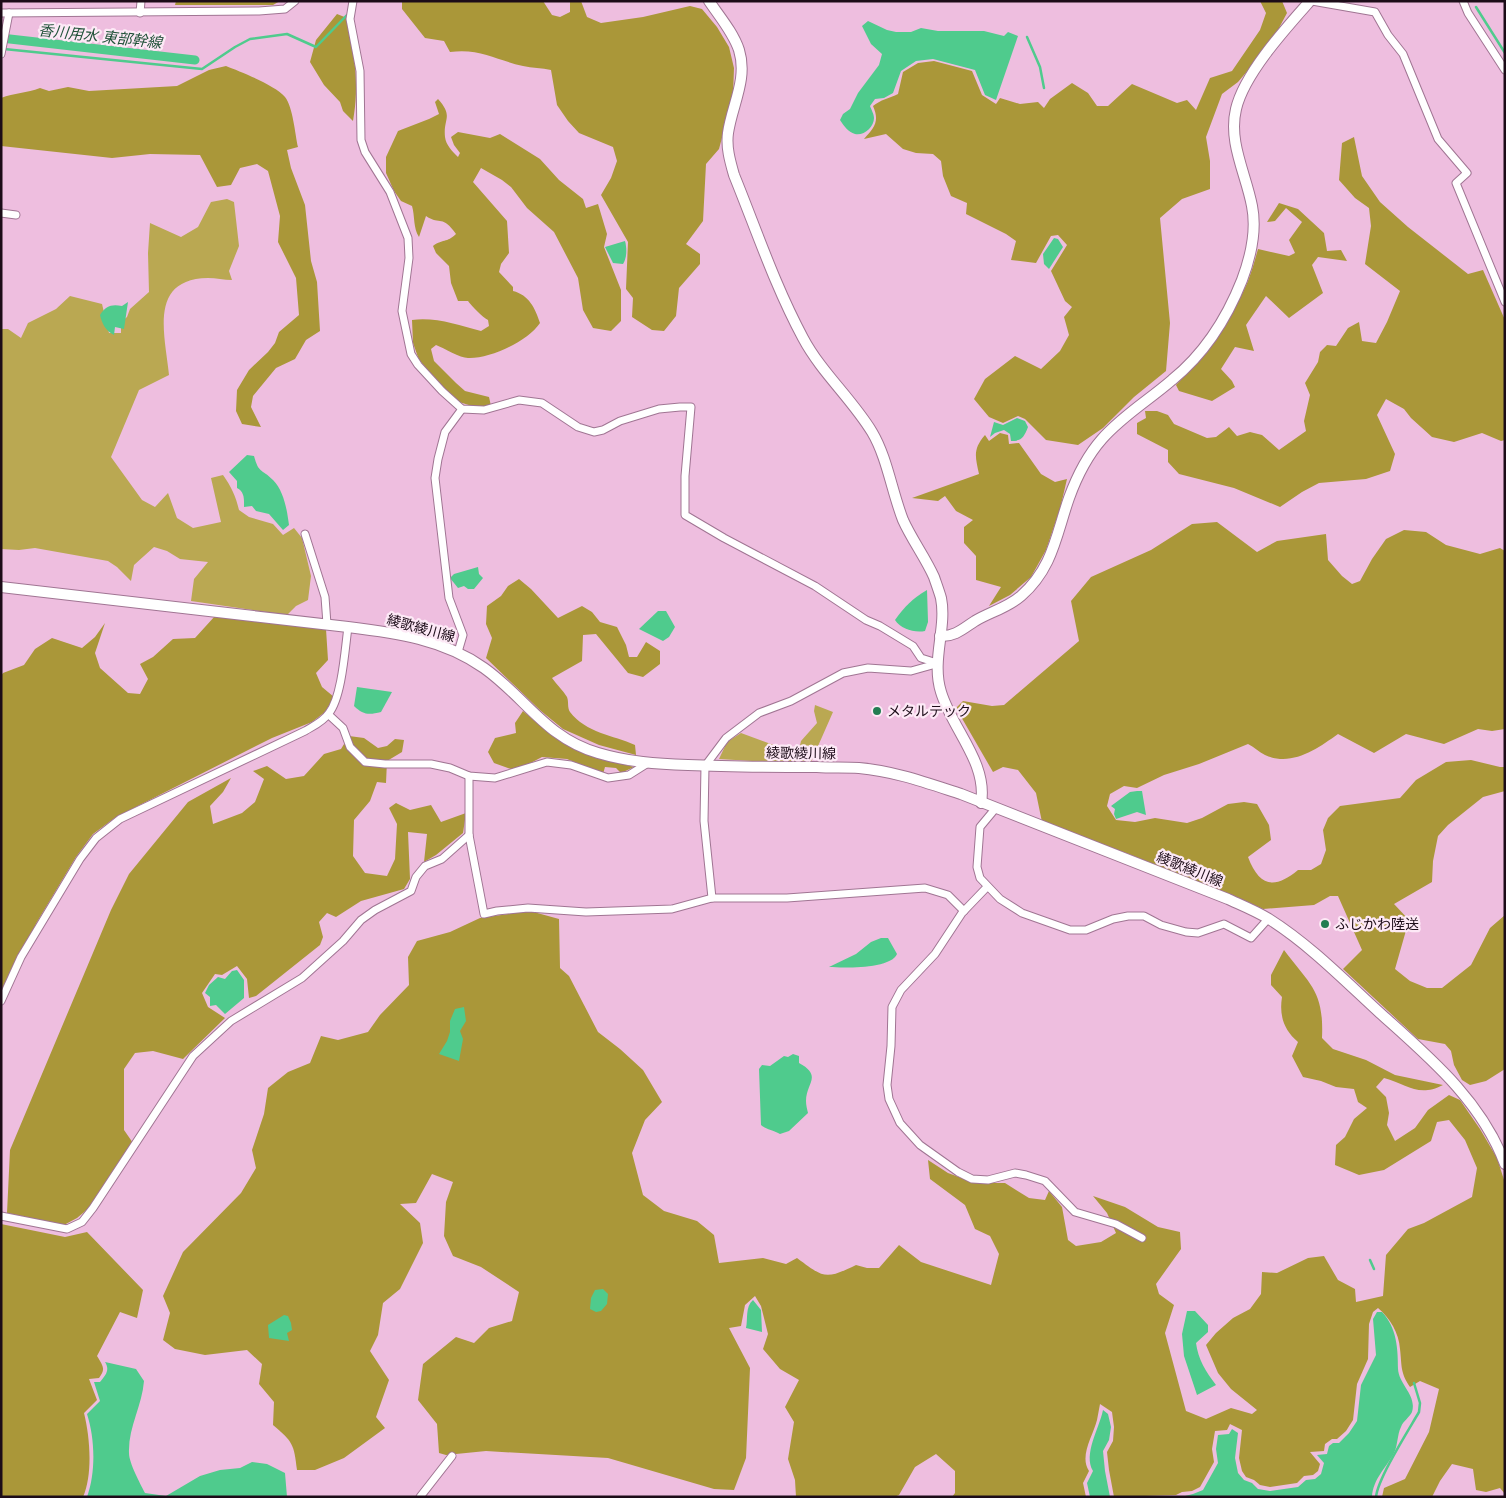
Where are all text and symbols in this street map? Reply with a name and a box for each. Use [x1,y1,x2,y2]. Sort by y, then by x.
water label: 香川用水 東部幹線 [37,20,165,52]
street label: 綾歌綾川線 [385,610,457,646]
place label: メタルテック [887,702,971,720]
marker: メタルテック [871,705,883,717]
street label: 綾歌綾川線 [766,743,836,763]
street label: 綾歌綾川線 [1154,848,1226,890]
place label: ふじかわ陸送 [1335,915,1419,933]
marker: ふじかわ陸送 [1319,918,1331,930]

